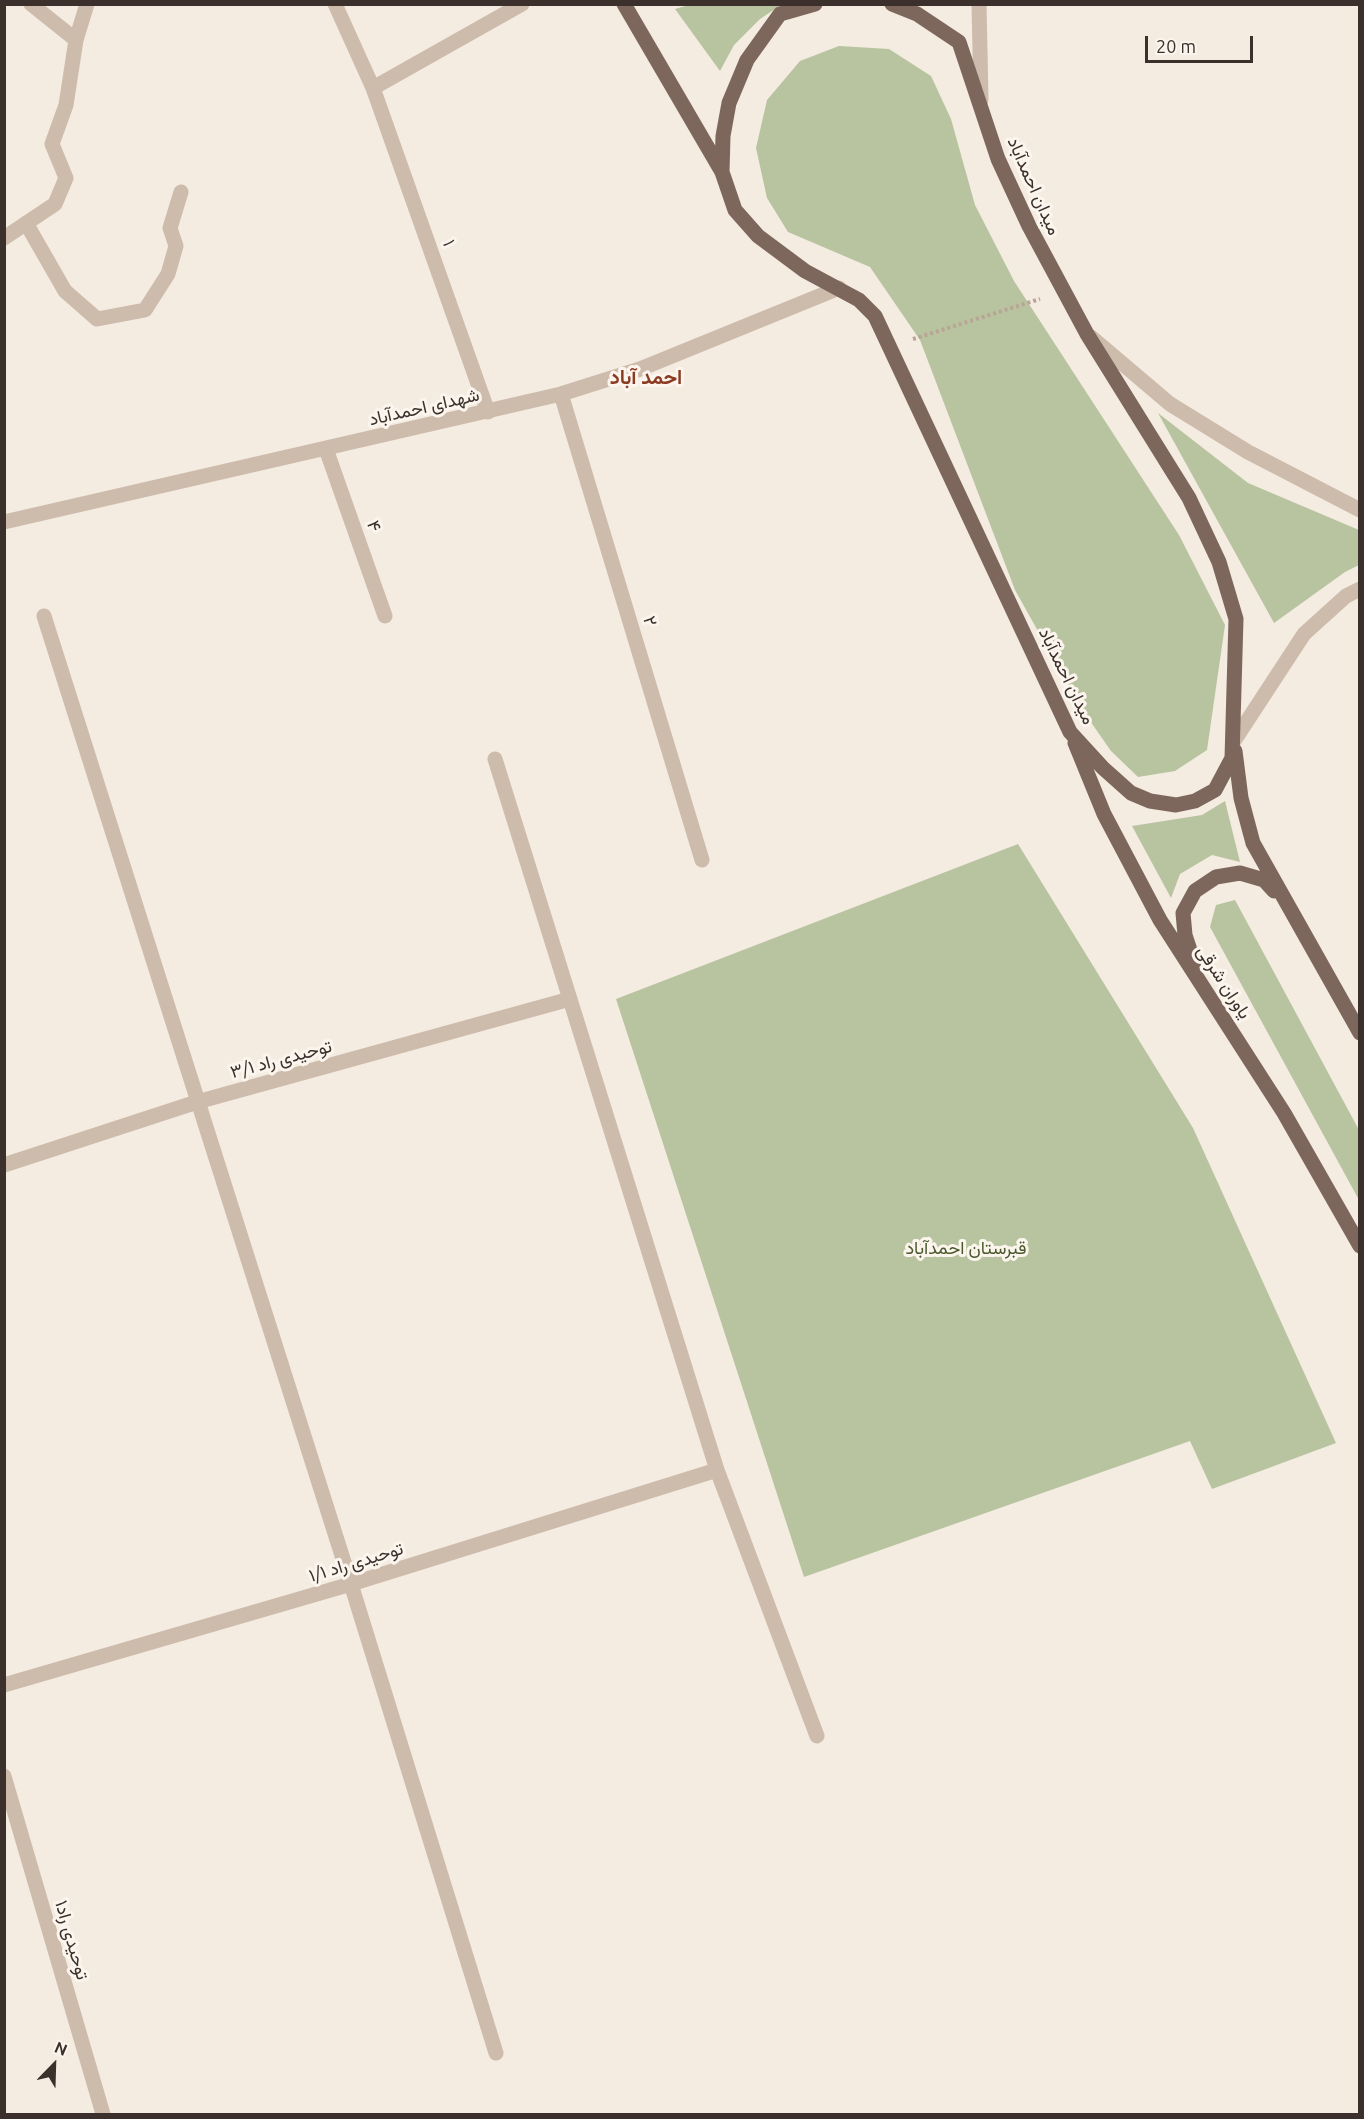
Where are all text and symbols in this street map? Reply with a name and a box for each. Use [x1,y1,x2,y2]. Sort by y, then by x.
scale bar [1148,24,1256,62]
text: 20 m [1156,36,1196,56]
street label: میدان احمدآباد [1003,134,1065,238]
street label: ۱ [438,237,460,249]
district label: احمد آباد [610,365,682,389]
street label: شهدای احمدآباد [367,384,481,430]
street label: ۴ [362,518,386,534]
street label: ۲ [638,613,662,629]
street label: میدان احمدآباد [1034,624,1100,728]
street label: یاوران شرقی [1192,941,1256,1023]
street label: ۳/۱ توحیدی راد [228,1035,334,1083]
park label: قبرستان احمدآباد [905,1237,1027,1259]
street label: ۱/۱ توحیدی راد [306,1537,406,1587]
street label: توحیدی راد۱ [50,1898,94,1982]
north arrow [24,2035,84,2095]
text: N [52,2038,70,2059]

